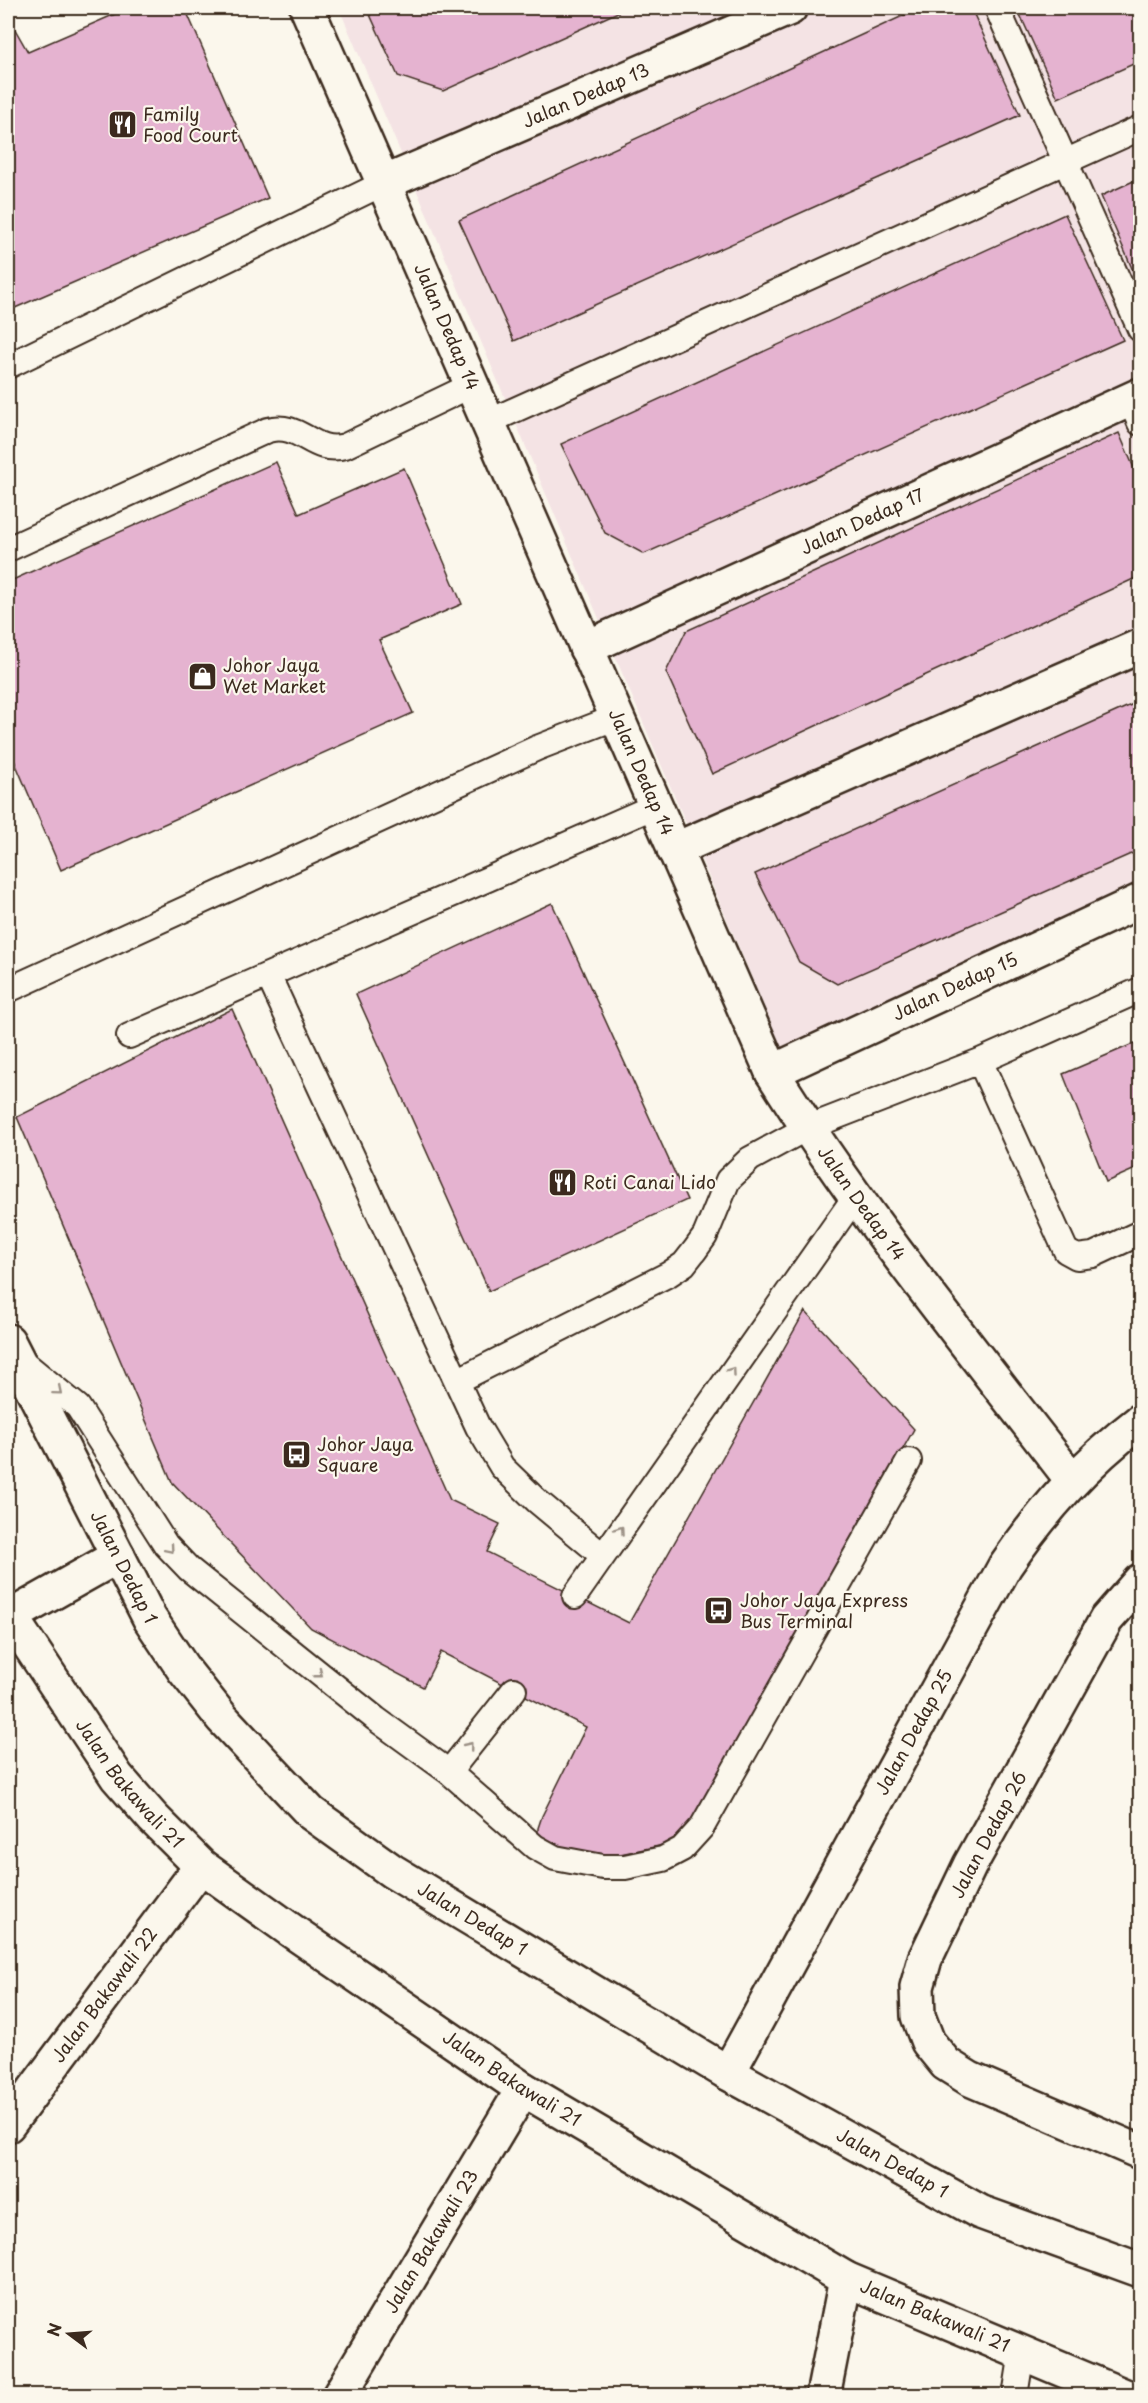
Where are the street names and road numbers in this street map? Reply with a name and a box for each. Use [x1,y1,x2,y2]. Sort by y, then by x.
street label: Jalan Dedap 13 [518,55,653,134]
street label: Jalan Dedap 14 [408,259,487,394]
street label: Jalan Dedap 17 [796,480,929,560]
street label: Jalan Dedap 14 [603,704,682,839]
street label: Jalan Dedap 15 [887,945,1022,1026]
street label: Jalan Dedap 14 [812,1140,913,1266]
street label: Jalan Dedap 1 [85,1505,165,1628]
street label: Jalan Dedap 25 [867,1664,958,1799]
street label: Jalan Bakawali 21 [70,1713,191,1854]
street label: Jalan Dedap 26 [943,1766,1033,1903]
street label: Jalan Dedap 1 [413,1874,533,1961]
street label: Jalan Bakawali 22 [44,1921,163,2068]
street label: Jalan Bakawali 21 [438,2023,587,2132]
street label: Jalan Dedap 1 [832,2120,954,2204]
street label: Jalan Bakawali 23 [377,2164,484,2318]
street label: Jalan Bakawali 21 [856,2271,1014,2358]

